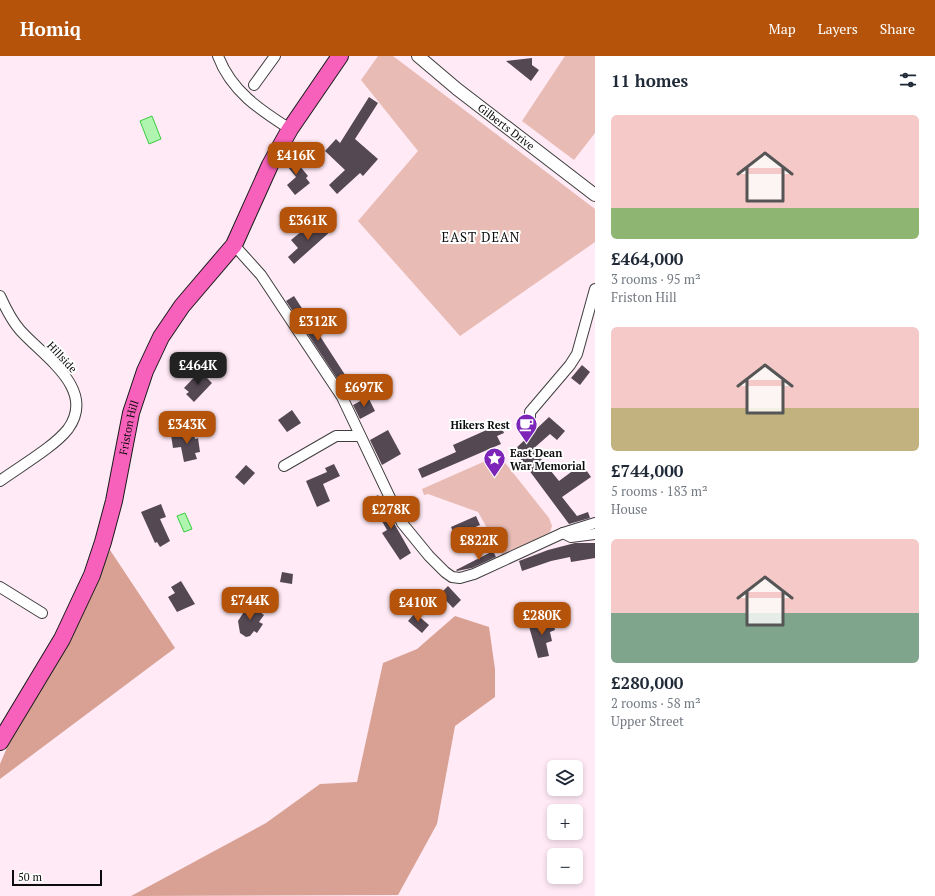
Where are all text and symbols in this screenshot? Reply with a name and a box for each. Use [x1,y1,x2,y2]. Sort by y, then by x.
text: Homiq [20,16,81,41]
text: Map [769,19,796,38]
text: Layers [818,19,858,38]
text: Share [880,19,915,38]
text: 11 homes [611,69,688,92]
icon: filters [897,69,919,91]
street label: Gilberts Drive [475,101,538,153]
icon: home [729,141,801,213]
pin: £416K [268,142,324,176]
text: £416K [277,146,315,164]
pin: £361K [280,207,336,241]
text: £361K [289,211,327,229]
district label: EAST DEAN [442,228,520,246]
text: £464,000 [611,247,683,270]
text: 3 rooms · 95 m² [611,270,701,288]
text: Friston Hill [611,288,677,306]
pin: £312K [290,308,346,342]
text: £312K [299,312,337,330]
street label: Hillside [44,338,80,376]
pin: £464K [170,352,226,386]
icon: home [729,353,801,425]
text: £464K [179,356,217,374]
pin: £697K [336,374,392,408]
text: £697K [345,378,383,396]
street label: Friston Hill [116,398,142,456]
pin: £343K [159,411,215,445]
cafe icon: Hikers Rest [513,412,539,445]
text: £343K [168,415,206,433]
place label: Hikers Rest [450,418,511,432]
place icon: East Dean War Memorial [482,446,508,479]
place label: East Dean War Memorial [510,446,586,473]
text: £744,000 [611,459,683,482]
text: 5 rooms · 183 m² [611,482,708,500]
pin: £278K [363,496,419,530]
text: £278K [372,500,410,518]
text: House [611,500,647,518]
pin: £822K [451,527,507,561]
text: £822K [460,531,498,549]
icon: home [729,565,801,637]
pin: £744K [222,587,278,621]
pin: £410K [390,589,446,623]
text: £744K [231,591,269,609]
text: £410K [399,593,437,611]
pin: £280K [514,602,570,636]
text: £280K [523,606,561,624]
text: £280,000 [611,671,683,694]
text: 2 rooms · 58 m² [611,694,701,712]
text: Upper Street [611,712,684,730]
map controls [547,760,583,884]
button: layers [547,760,583,796]
button: + [547,804,583,840]
button: − [547,848,583,884]
scale bar [12,868,102,887]
text: 50 m [18,870,42,884]

